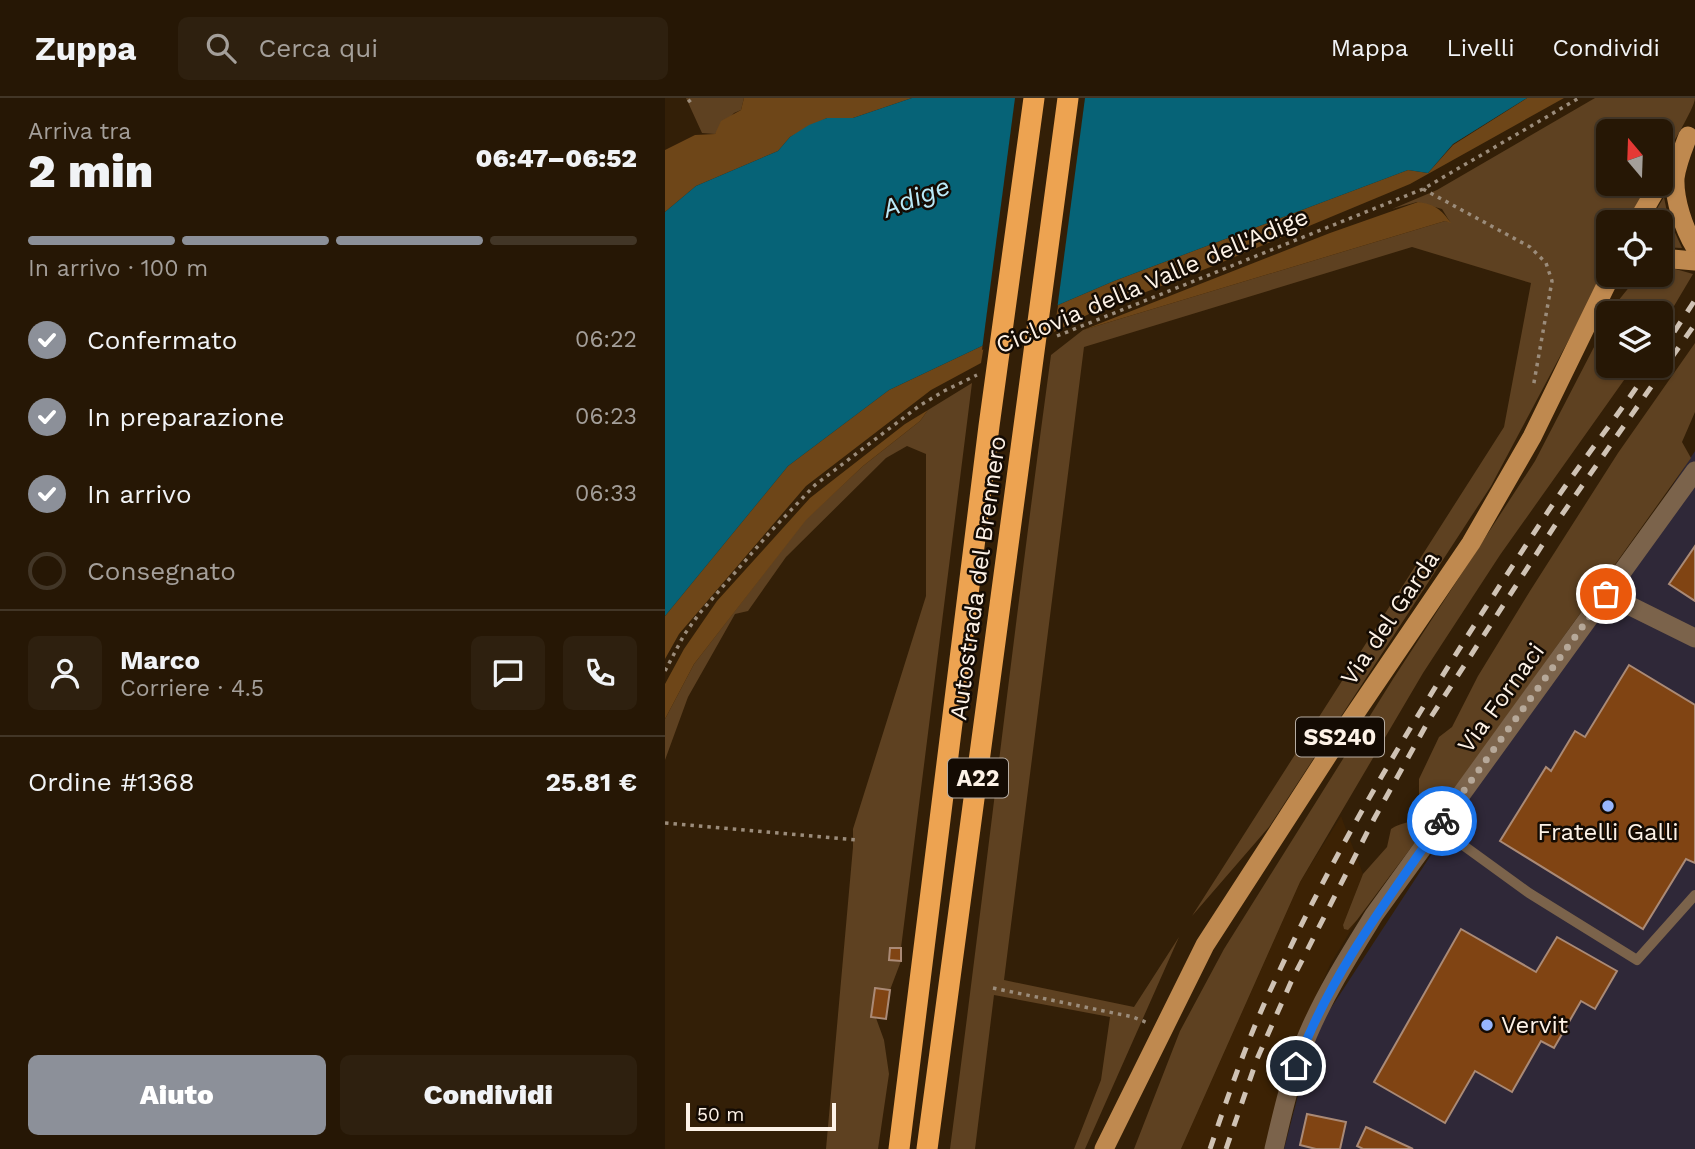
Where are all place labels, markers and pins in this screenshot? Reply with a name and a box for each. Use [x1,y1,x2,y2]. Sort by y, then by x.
pin [1576,564,1636,624]
marker: Fratelli Galli [1600,798,1616,814]
place label: Fratelli Galli [1537,818,1679,846]
place label: Vervit [1501,1011,1568,1039]
marker: Vervit [1479,1017,1495,1033]
pin [1266,1036,1326,1096]

